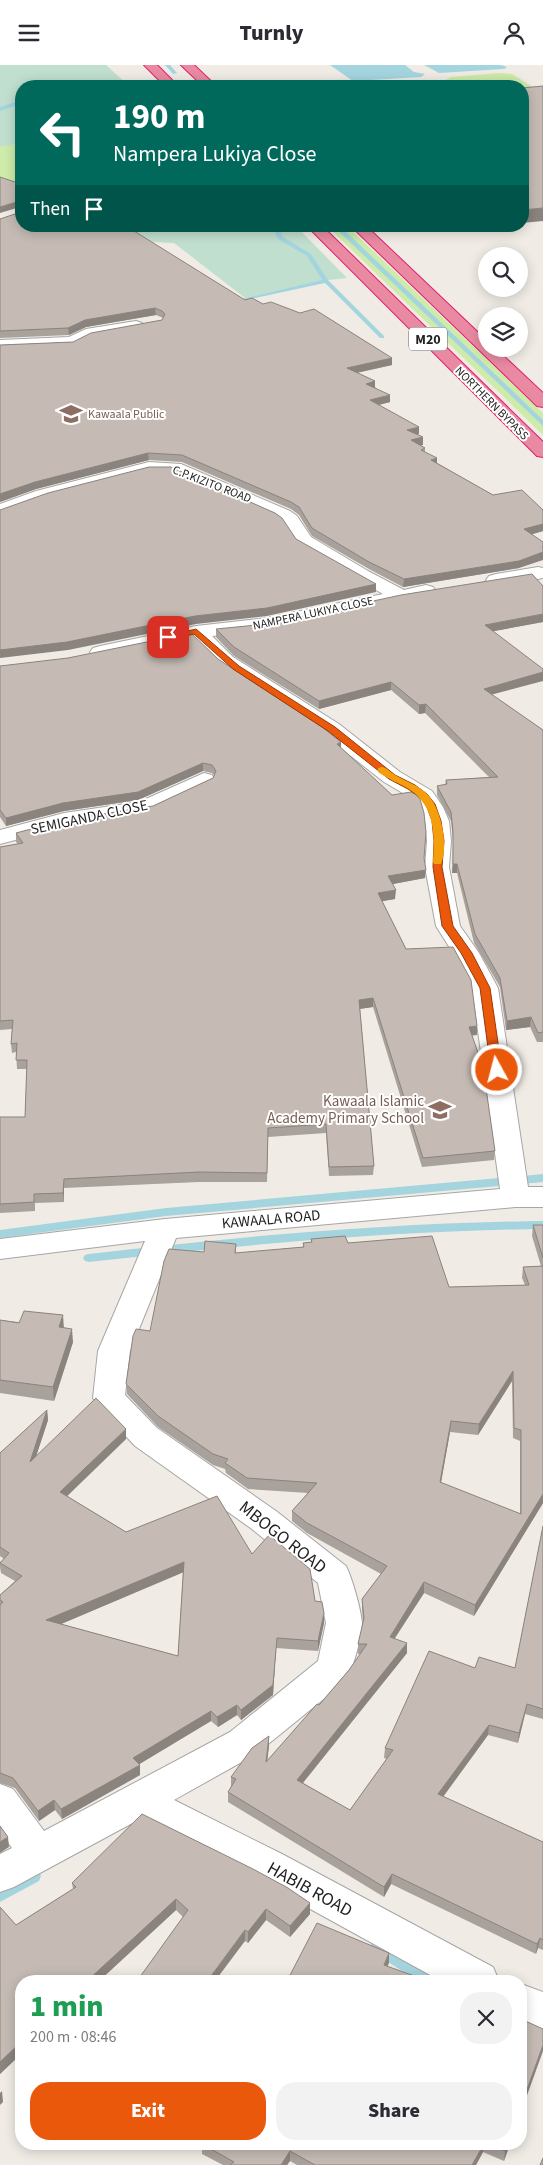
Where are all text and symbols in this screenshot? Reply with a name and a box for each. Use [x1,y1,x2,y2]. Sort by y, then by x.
text: Turnly [240,17,303,49]
icon: menu [15,19,43,47]
icon: person [500,19,528,47]
text: 190 m [113,92,205,142]
icon: left [30,100,95,165]
text: Nampera Lukiya Close [113,138,317,170]
icon: arrive [80,195,108,223]
text: Then [30,196,70,223]
map controls [478,247,528,357]
button: search [478,247,528,297]
button: layers [478,307,528,357]
road number: M20 [409,327,447,351]
street label: NORTHERN BYPASS [451,363,532,444]
school or university icon: Kawaala Public [58,401,84,427]
place label: Kawaala Public [88,406,165,423]
street label: C.P.KIZITO ROAD [170,462,254,507]
street label: NAMPERA LUKIYA CLOSE [251,592,375,635]
pin [147,616,189,658]
icon: arrive [154,623,182,651]
street label: SEMIGANDA CLOSE [29,795,150,840]
position arrow [470,1043,522,1095]
place label: Kawaala Islamic Academy Primary School [267,1091,424,1129]
school or university icon: Kawaala Islamic Academy Primary School [427,1097,453,1123]
street label: KAWAALA ROAD [221,1205,321,1234]
street label: MBOGO ROAD [234,1495,332,1580]
street label: HABIB ROAD [263,1856,357,1923]
text: 1 min [30,1985,104,2028]
button: close [460,1992,512,2044]
text: 200 m · 08:46 [30,2026,117,2048]
button: Exit [30,2082,266,2140]
button: Share [276,2082,512,2140]

